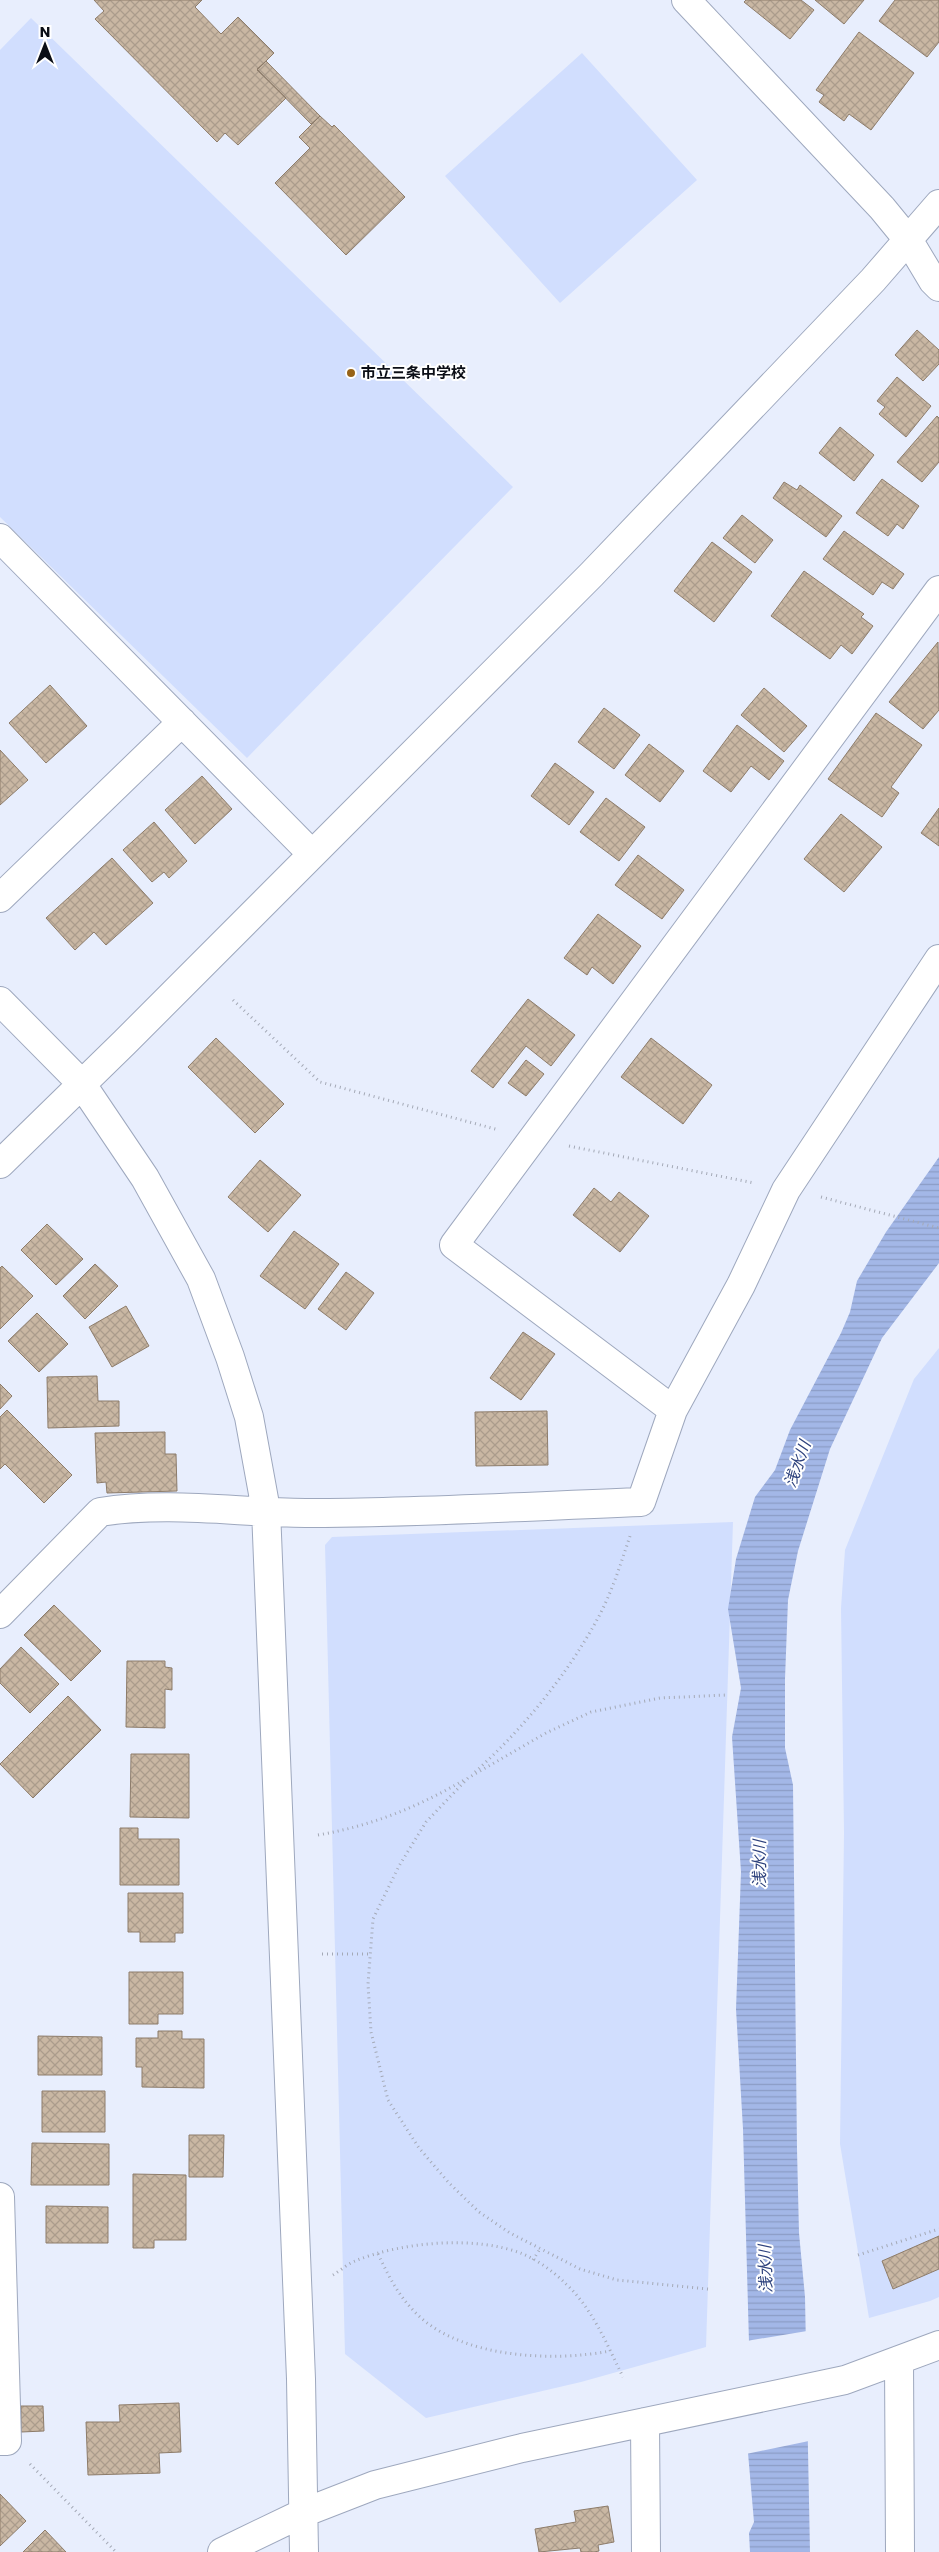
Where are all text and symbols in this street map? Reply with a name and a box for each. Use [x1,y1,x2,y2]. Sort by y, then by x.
north arrow [20,20,70,70]
text: N [40,22,50,42]
place label: 市立三条中学校 [361,362,466,383]
marker: 市立三条中学校 [345,367,357,379]
water label: 浅水川 [778,1436,817,1491]
water label: 浅水川 [748,1838,771,1888]
water label: 浅水川 [753,2243,778,2293]

